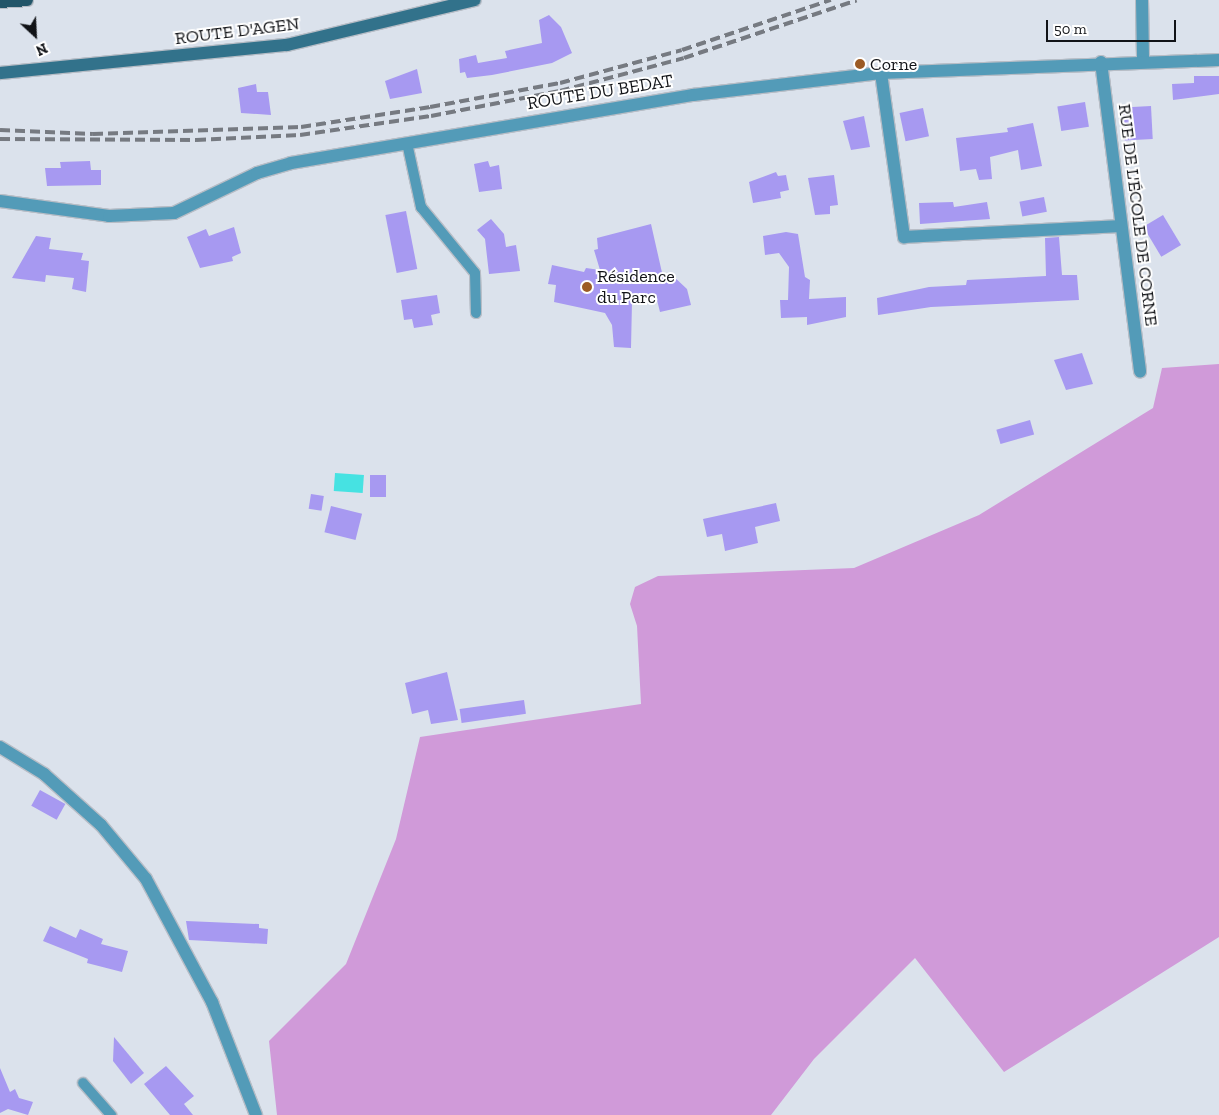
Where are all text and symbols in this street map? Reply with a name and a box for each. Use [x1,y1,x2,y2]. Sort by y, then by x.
north arrow [10,10,60,60]
scale bar [1049,10,1179,42]
street label: ROUTE D'AGEN [174,13,300,49]
text: 50 m [1054,20,1087,38]
text: N [33,39,50,59]
place label: Corne [870,53,917,75]
marker: Corne [854,58,866,70]
street label: ROUTE DU BEDAT [525,70,675,114]
street label: RUE DE L'ÉCOLE DE CORNE [1114,103,1162,327]
place label: Résidence du Parc [597,266,675,308]
marker: Résidence du Parc [581,281,593,293]

